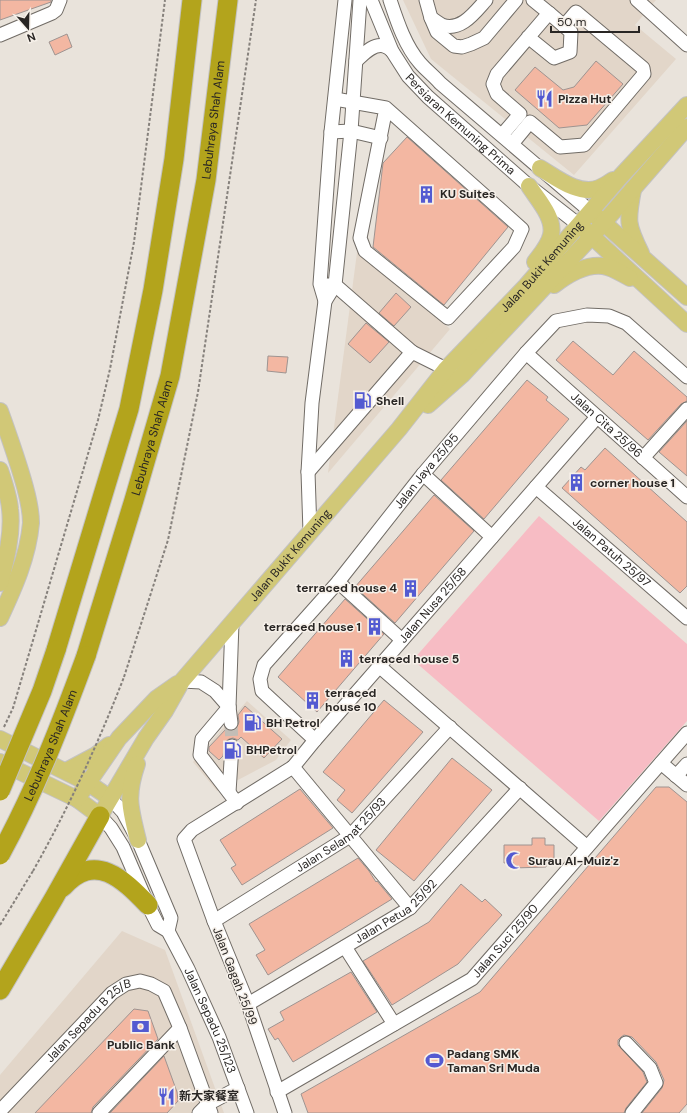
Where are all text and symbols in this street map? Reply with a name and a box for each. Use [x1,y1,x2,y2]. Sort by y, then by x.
north arrow [8,8,48,48]
scale bar [551,8,639,34]
text: 50 m [557,14,586,30]
text: N [25,29,38,45]
street label: Lebuhraya Shah Alam [198,60,229,180]
street label: Persiaran Kemuning Prima [402,70,519,178]
restaurant icon: Pizza Hut [535,89,555,109]
place label: Pizza Hut [558,91,611,107]
building icon: KU Suites [417,184,437,204]
place label: KU Suites [440,186,495,202]
street label: Jalan Bukit Kemuning [497,217,587,316]
street label: Lebuhraya Shah Alam [128,378,176,497]
street label: Jalan Cita 25/96 [567,389,646,461]
fuel station icon: Shell [353,391,373,411]
place label: Shell [376,393,404,409]
street label: Jalan Jaya 25/95 [391,430,462,512]
building icon: corner house 1 [567,473,587,493]
place label: corner house 1 [590,475,675,491]
street label: Jalan Bukit Kemuning [246,505,335,605]
street label: Jalan Patuh 25/97 [569,514,654,591]
street label: Jalan Nusa 25/58 [395,564,470,646]
building icon: terraced house 4 [400,578,420,598]
place label: terraced house 4 [296,580,397,596]
building icon: terraced house 1 [364,617,384,637]
place label: terraced house 1 [264,619,361,635]
building icon: terraced house 5 [336,649,356,669]
place label: terraced house 5 [359,651,459,667]
place label: terraced house 10 [325,685,377,715]
street label: Lebuhraya Shah Alam [20,687,81,804]
building icon: terraced house 10 [302,690,322,710]
fuel station icon: BH Petrol [243,713,263,733]
place label: BH Petrol [266,715,320,731]
fuel station icon: BHPetrol [223,740,243,760]
place label: BHPetrol [246,742,297,758]
street label: Jalan Selamat 25/93 [293,794,390,876]
mosque icon: Surau Al-Muiz'z [505,851,525,871]
place label: Surau Al-Muiz'z [528,853,619,869]
street label: Jalan Petua 25/92 [352,876,440,947]
street label: Jalan Suci 25/90 [469,901,542,981]
street label: Jalan Gagah 25/99 [209,925,261,1027]
street label: Jalan Sepadu 25/123 [180,965,240,1076]
street label: Jalan Sepadu B 25/B [42,975,132,1066]
bank icon: Public Bank [131,1016,151,1036]
place label: Public Bank [107,1037,175,1053]
place label: Padang SMK Taman Sri Muda [447,1046,540,1076]
sports icon: Padang SMK Taman Sri Muda [424,1051,444,1071]
restaurant icon: 新大家餐室 [156,1086,176,1106]
place label: 新大家餐室 [179,1088,239,1104]

